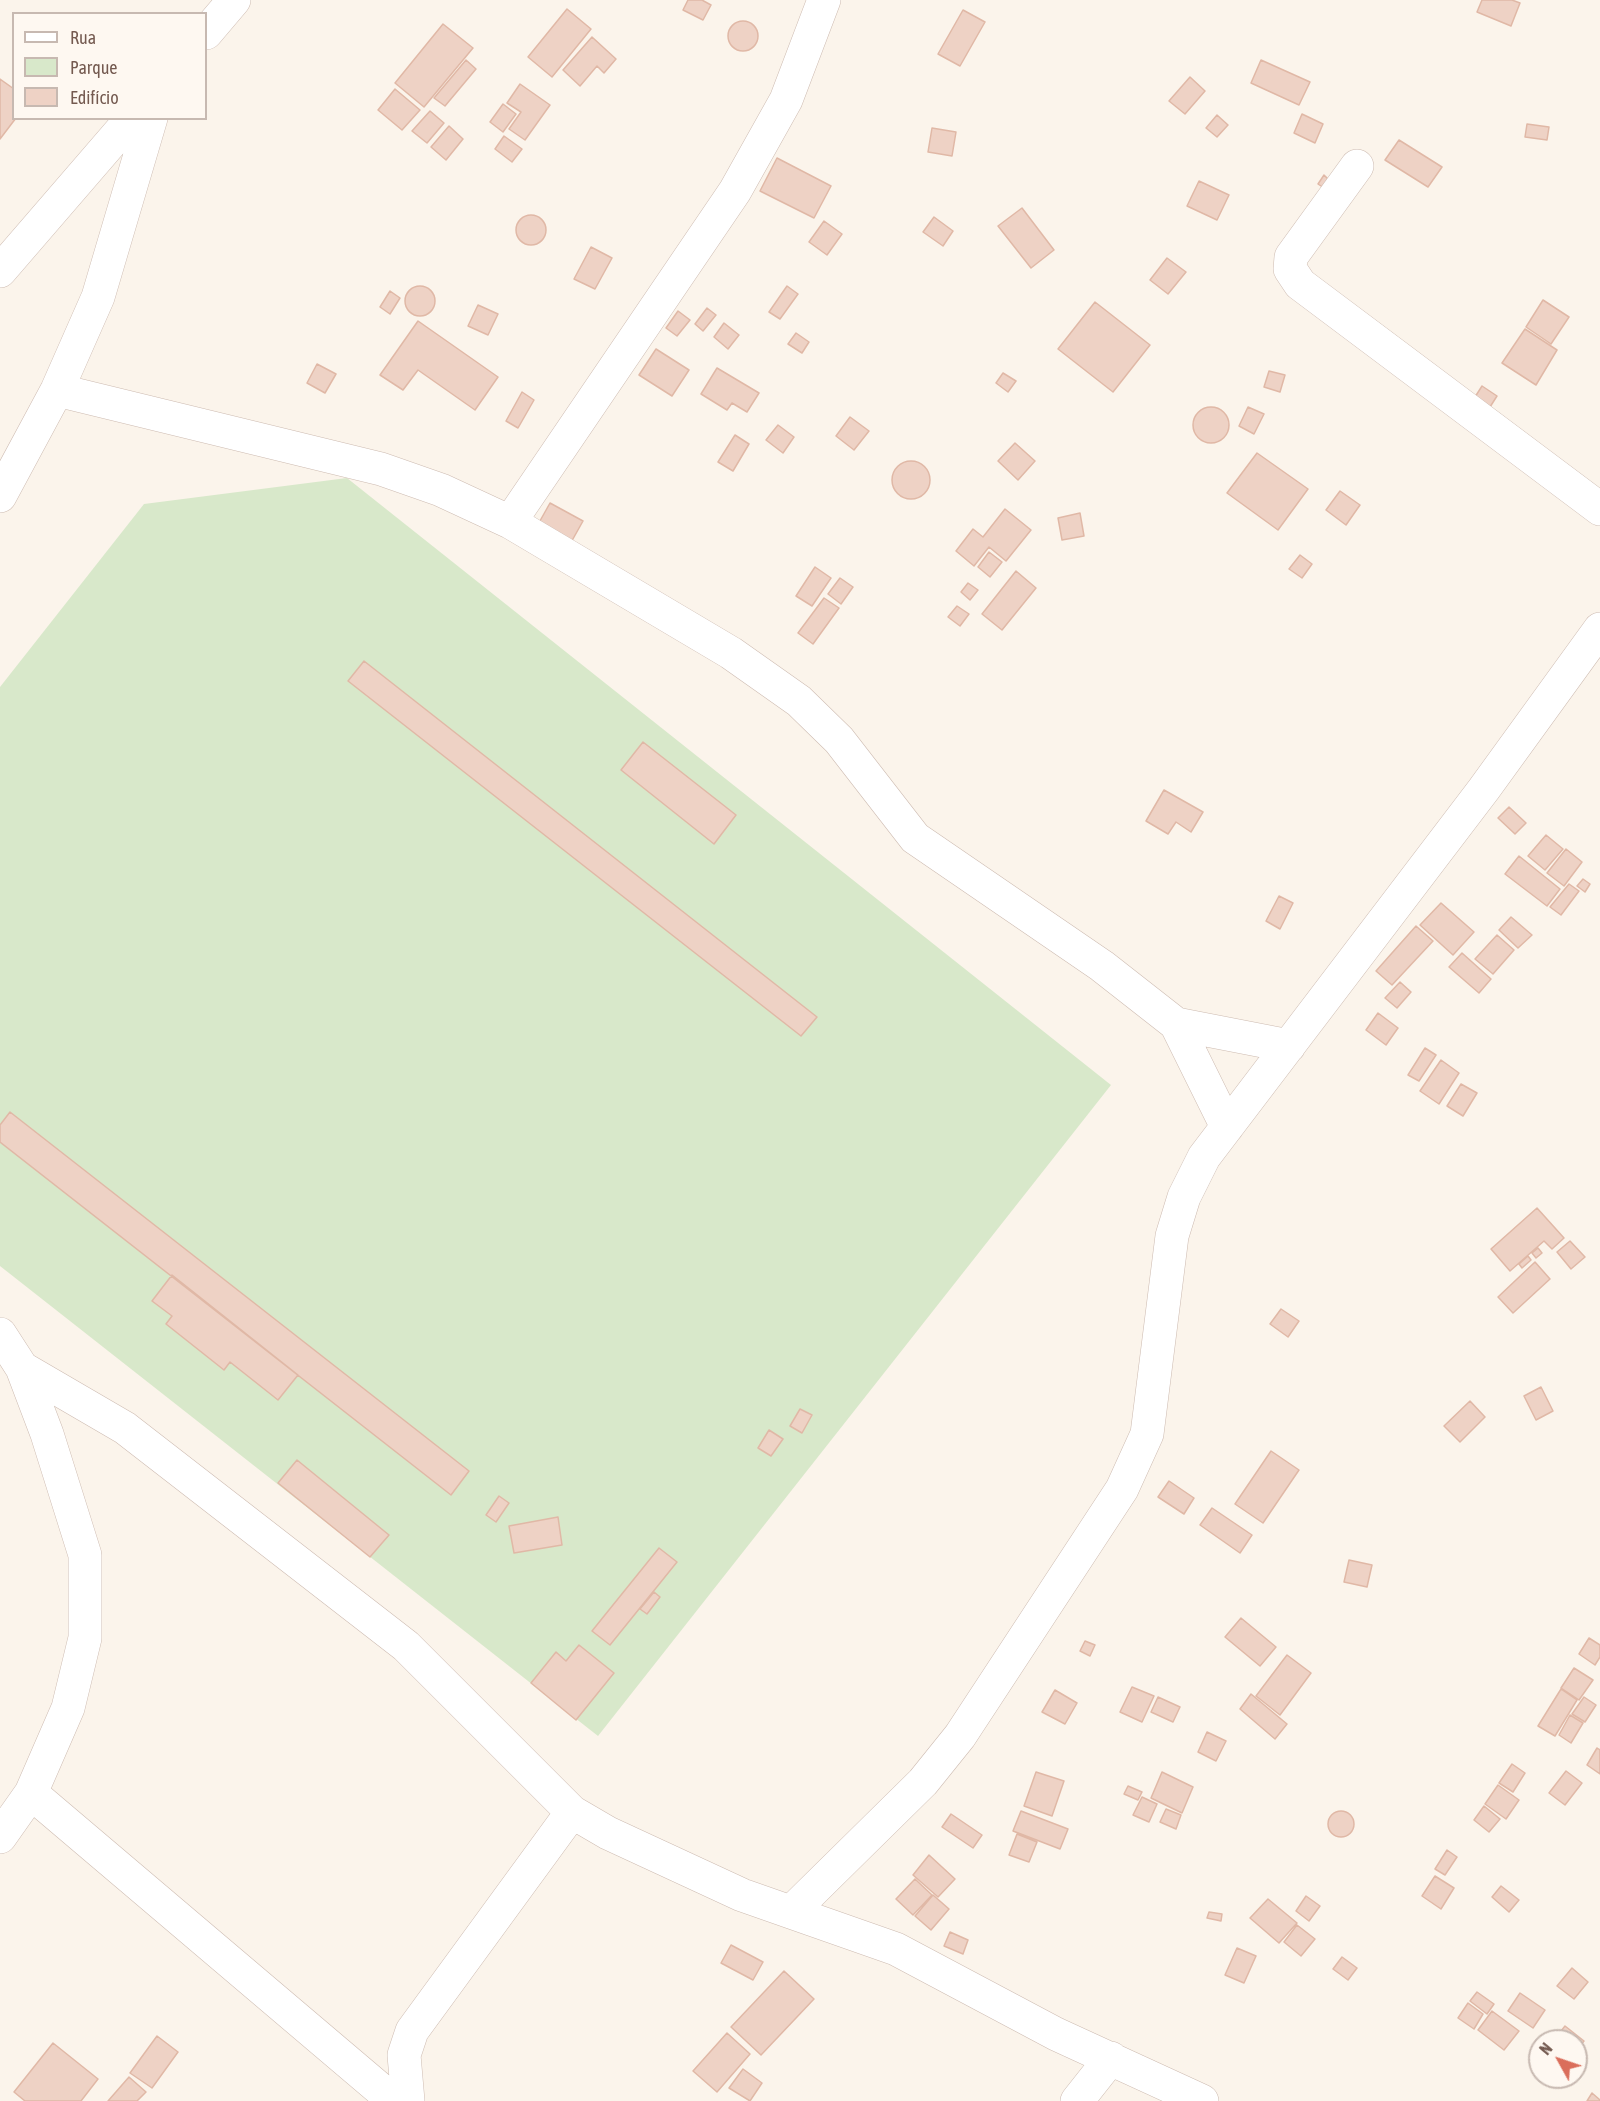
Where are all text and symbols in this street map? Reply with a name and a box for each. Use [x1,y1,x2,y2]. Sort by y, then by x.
legend [12,12,207,120]
text: Rua [70,27,96,48]
text: Parque [70,57,118,78]
text: Edifício [70,87,119,108]
north arrow [1528,2029,1588,2089]
text: N [1536,2039,1556,2058]

